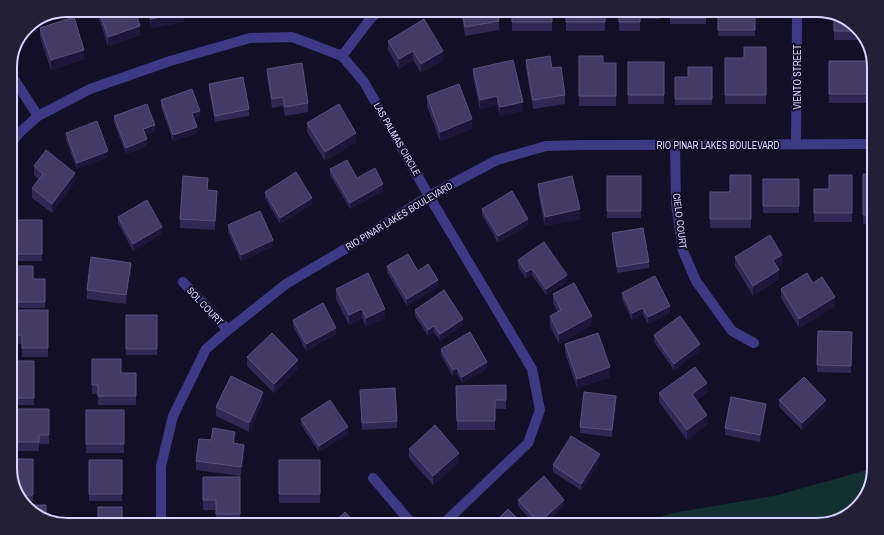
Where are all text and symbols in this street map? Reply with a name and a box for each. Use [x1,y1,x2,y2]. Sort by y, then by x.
street label: VIENTO STREET [791,44,804,110]
street label: LAS PALMAS CIRCLE [371,100,423,178]
street label: RIO PINAR LAKES BOULEVARD [657,139,780,152]
street label: RIO PINAR LAKES BOULEVARD [343,179,455,253]
street label: CIELO COURT [670,192,690,250]
street label: SOL COURT [184,284,226,328]

